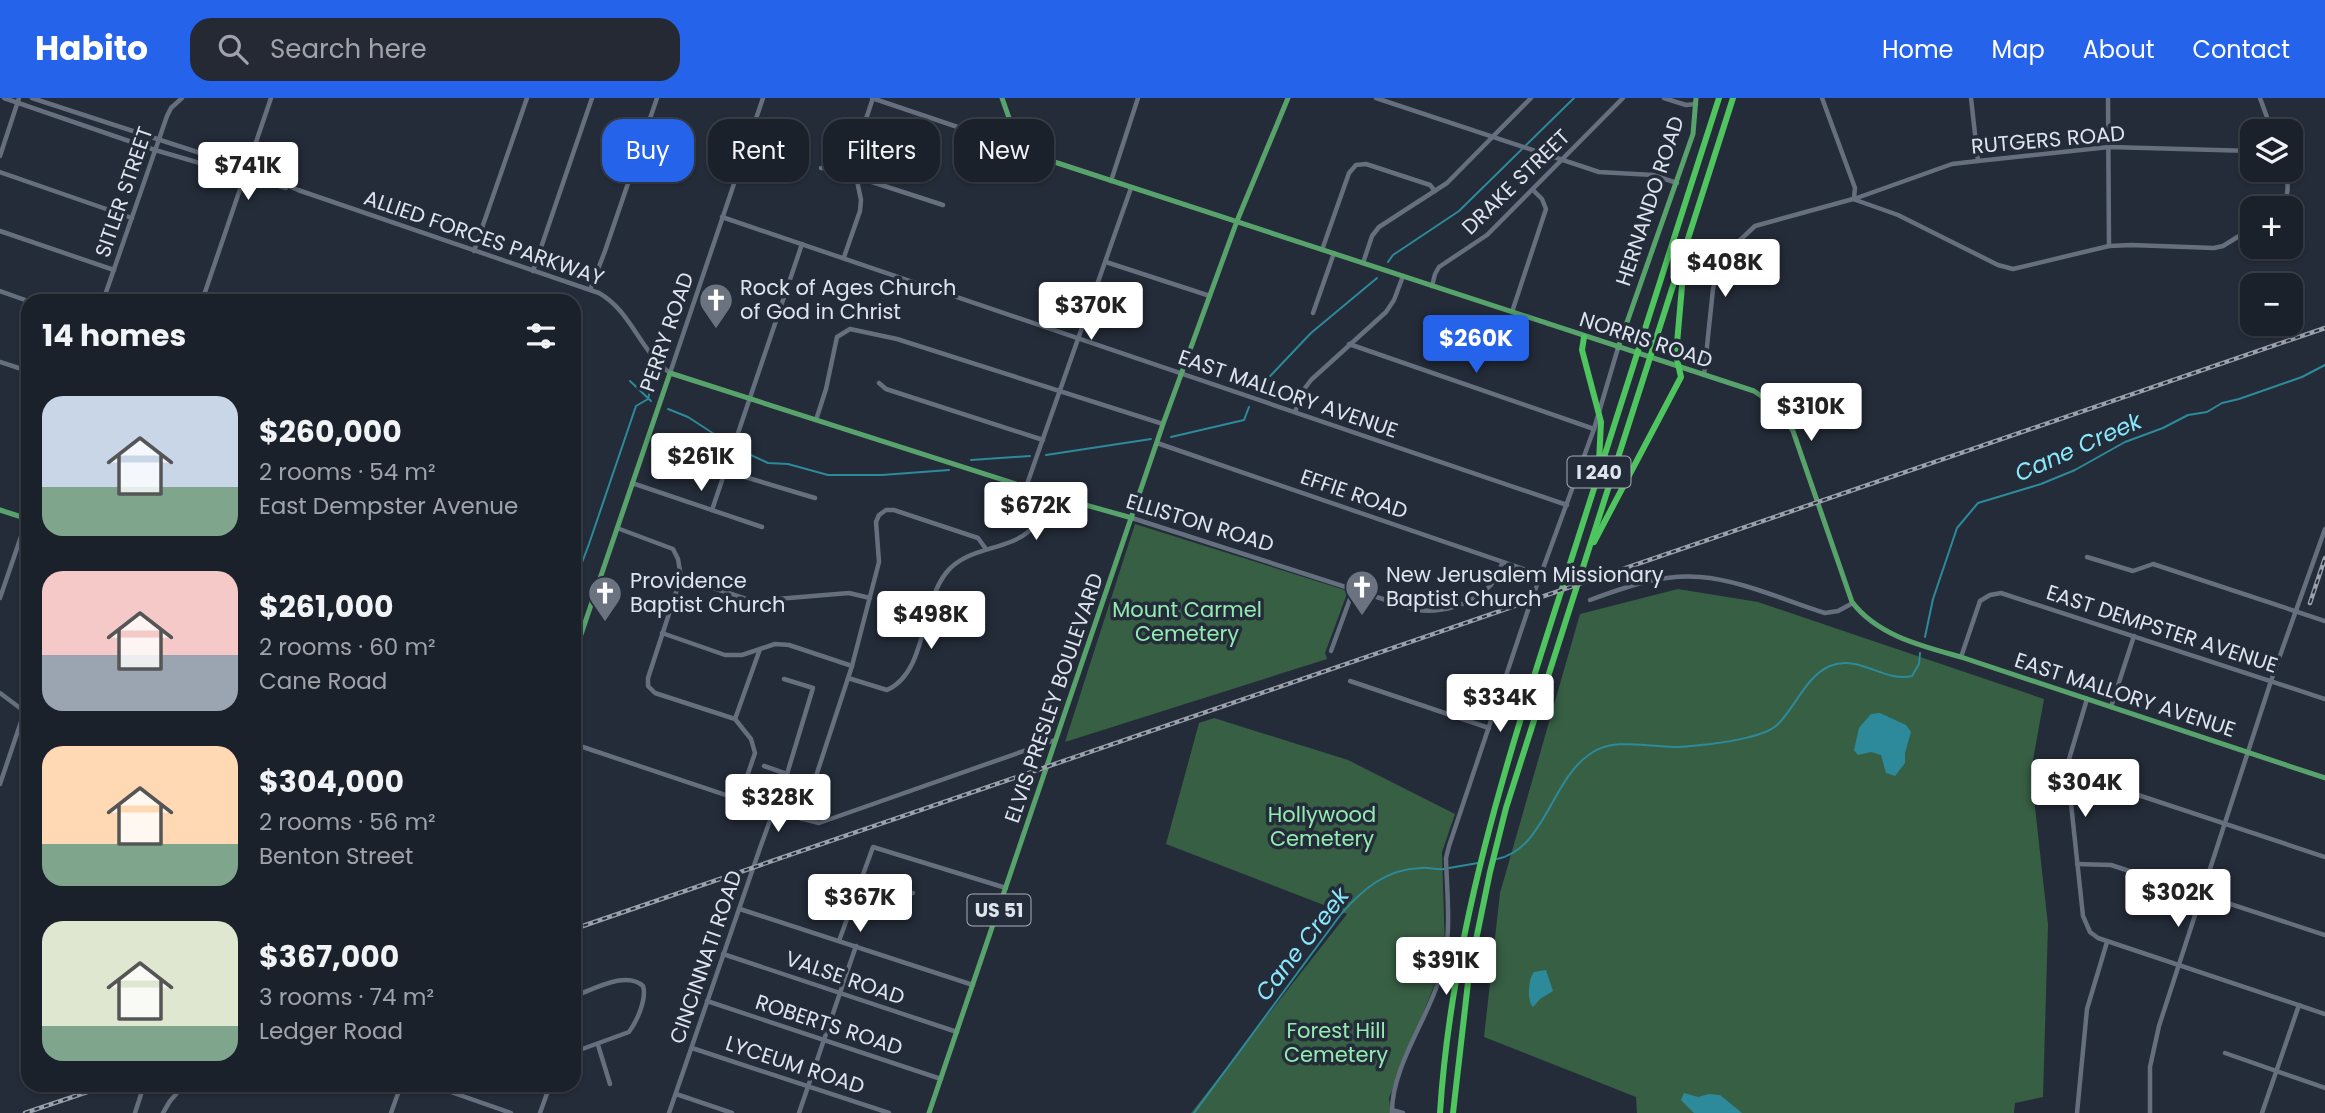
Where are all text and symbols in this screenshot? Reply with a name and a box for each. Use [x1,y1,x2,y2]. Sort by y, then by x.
search box [190,18,680,81]
text: Habito [35,25,148,72]
icon: search [214,30,252,68]
text: Search here [270,31,427,67]
text: Home [1882,33,1954,66]
text: Map [1992,33,2045,66]
text: About [2083,33,2154,66]
text: Contact [2192,33,2290,66]
street label: HERNANDO ROAD [1608,112,1691,289]
street label: RUTGERS ROAD [1970,118,2126,161]
chip: Buy [602,119,694,182]
chip: Rent [708,119,809,182]
chip: Filters [823,119,940,182]
chip: New [954,119,1054,182]
map controls [2240,119,2303,336]
button: layers [2240,119,2303,182]
street label: SITLER STREET [88,123,159,261]
street label: DRAKE STREET [1455,123,1576,241]
pin: $741K [199,142,297,202]
text: $741K [214,149,282,181]
street label: ALLIED FORCES PARKWAY [360,183,608,292]
button: + [2240,196,2303,259]
pin: $408K [1676,240,1774,299]
text: $408K [1687,246,1763,278]
street label: PERRY ROAD [633,268,701,395]
place label: Rock of Ages Church of God in Christ [740,273,956,326]
button: − [2240,273,2303,336]
church icon: Rock of Ages Church of God in Christ [697,281,735,330]
pin: $370K [1042,282,1140,342]
text: $370K [1055,289,1127,321]
street label: NORRIS ROAD [1576,304,1716,375]
text: 14 homes [42,314,186,357]
pin: $260K [1427,316,1525,375]
icon: filters [522,317,560,355]
text: $260K [1439,322,1513,354]
street label: EAST MALLORY AVENUE [1174,342,1402,445]
pin: $310K [1762,384,1860,443]
text: $310K [1777,390,1845,422]
water label: Cane Creek [2009,404,2148,489]
text: $260,000 [259,410,402,453]
icon: home [98,424,182,508]
pin: $261K [652,434,750,493]
text: $261K [667,440,735,472]
text: 2 rooms · 54 m² [259,456,436,488]
road number: I 240 [1568,456,1630,488]
street label: EFFIE ROAD [1297,462,1412,525]
pin: $672K [987,482,1085,542]
street label: ELLISTON ROAD [1123,486,1278,559]
text: $672K [1000,489,1072,521]
text: East Dempster Avenue [259,490,518,522]
place label: New Jerusalem Missionary Baptist Church [1386,560,1664,613]
place label: Providence Baptist Church [630,566,785,619]
church icon: New Jerusalem Missionary Baptist Church [1343,568,1381,617]
street label: ELVIS PRESLEY BOULEVARD [997,569,1110,827]
church icon: Providence Baptist Church [586,574,624,623]
street label: EAST DEMPSTER AVENUE [2043,577,2282,680]
text: $261,000 [259,585,394,628]
pin: $498K [882,592,980,651]
park label: Mount Carmel Cemetery [1112,595,1262,648]
text: $498K [893,598,969,630]
icon: home [98,599,182,683]
text: 2 rooms · 60 m² [259,631,436,663]
street label: EAST MALLORY AVENUE [2011,645,2239,744]
text: Cane Road [259,665,387,697]
pin: $334K [1451,674,1549,734]
text: $334K [1463,681,1537,713]
text: $304,000 [259,760,404,803]
pin: $304K [2036,760,2134,819]
text: $304K [2047,766,2123,798]
icon: home [98,774,182,858]
pin: $328K [729,774,827,834]
text: $328K [741,781,815,813]
park label: Hollywood Cemetery [1268,800,1376,853]
text: 2 rooms · 56 m² [259,806,436,838]
text: Benton Street [259,840,413,872]
street label: CINCINNATI ROAD [662,866,749,1047]
pin: $302K [2129,870,2227,929]
pin: $367K [811,874,909,934]
text: $302K [2141,876,2215,908]
water label: Cane Creek [1248,880,1357,1007]
text: $367K [824,881,896,913]
road number: US 51 [968,894,1030,926]
text: $367,000 [259,935,399,978]
pin: $391K [1397,937,1495,997]
street label: VALSE ROAD [782,944,909,1011]
text: $391K [1412,944,1480,976]
icon: home [98,949,182,1033]
text: 3 rooms · 74 m² [259,981,434,1013]
street label: ROBERTS ROAD [752,987,907,1062]
text: Ledger Road [259,1015,403,1047]
park label: Forest Hill Cemetery [1284,1016,1388,1069]
street label: LYCEUM ROAD [722,1028,868,1101]

